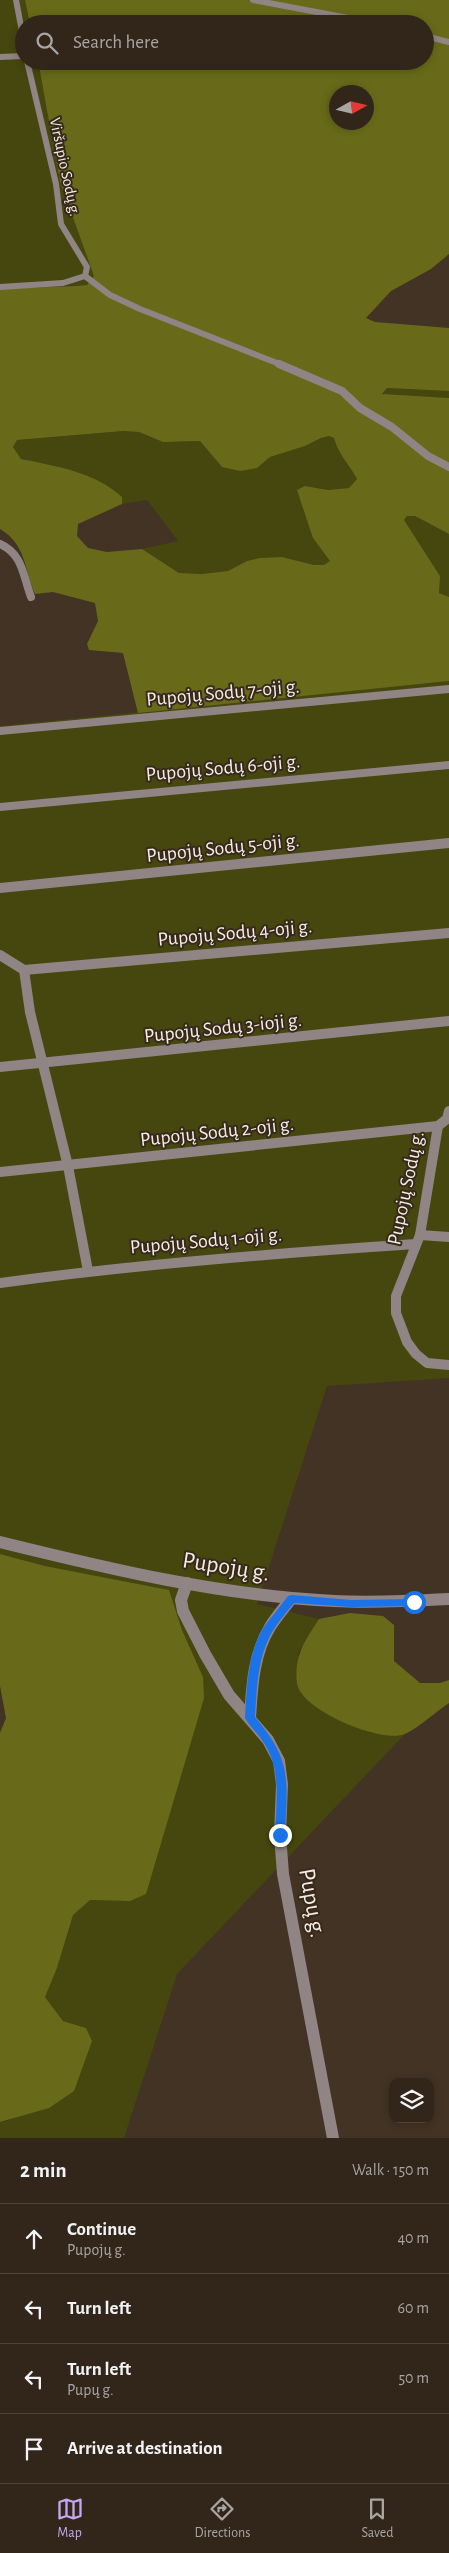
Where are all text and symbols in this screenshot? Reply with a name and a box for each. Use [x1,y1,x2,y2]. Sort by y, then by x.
search box [15,15,434,70]
icon: search [33,29,61,57]
text: Search here [73,33,159,52]
north arrow [329,85,374,130]
street label: Viršupio Sodų g. [47,116,83,218]
street label: Pupojų Sodų 7-oji g. [145,676,301,710]
street label: Pupojų Sodų 6-oji g. [145,751,301,785]
street label: Pupojų Sodų 5-oji g. [145,830,301,866]
street label: Pupojų Sodų 4-oji g. [157,916,313,950]
street label: Pupojų Sodų 3-ioji g. [143,1010,303,1046]
street label: Pupojų Sodų 2-oji g. [139,1114,295,1150]
street label: Pupojų Sodų g. [384,1129,428,1247]
street label: Pupojų Sodų 1-oji g. [129,1224,283,1258]
street label: Pupojų g. [181,1548,271,1586]
route start [403,1591,426,1614]
route end [269,1824,292,1847]
street label: Pupų g. [294,1866,330,1940]
map controls [389,2078,434,2123]
button: layers [389,2078,434,2123]
text: 2 min [20,2160,67,2181]
text: Walk · 150 m [352,2162,429,2178]
text: Continue [67,2220,136,2239]
icon: ahead [20,2225,48,2253]
text: 40 m [397,2230,429,2246]
text: Pupojų g. [67,2242,126,2258]
icon: left [20,2295,48,2323]
text: Turn left [67,2299,131,2318]
text: 60 m [398,2300,429,2316]
text: Turn left [67,2360,131,2379]
icon: left [20,2365,48,2393]
text: 50 m [398,2370,429,2386]
text: Pupų g. [67,2382,114,2398]
icon: arrive [20,2435,48,2463]
text: Arrive at destination [67,2439,223,2458]
tab: Map [56,2495,84,2542]
tab: Directions [195,2495,250,2542]
tab: Saved [361,2495,393,2542]

